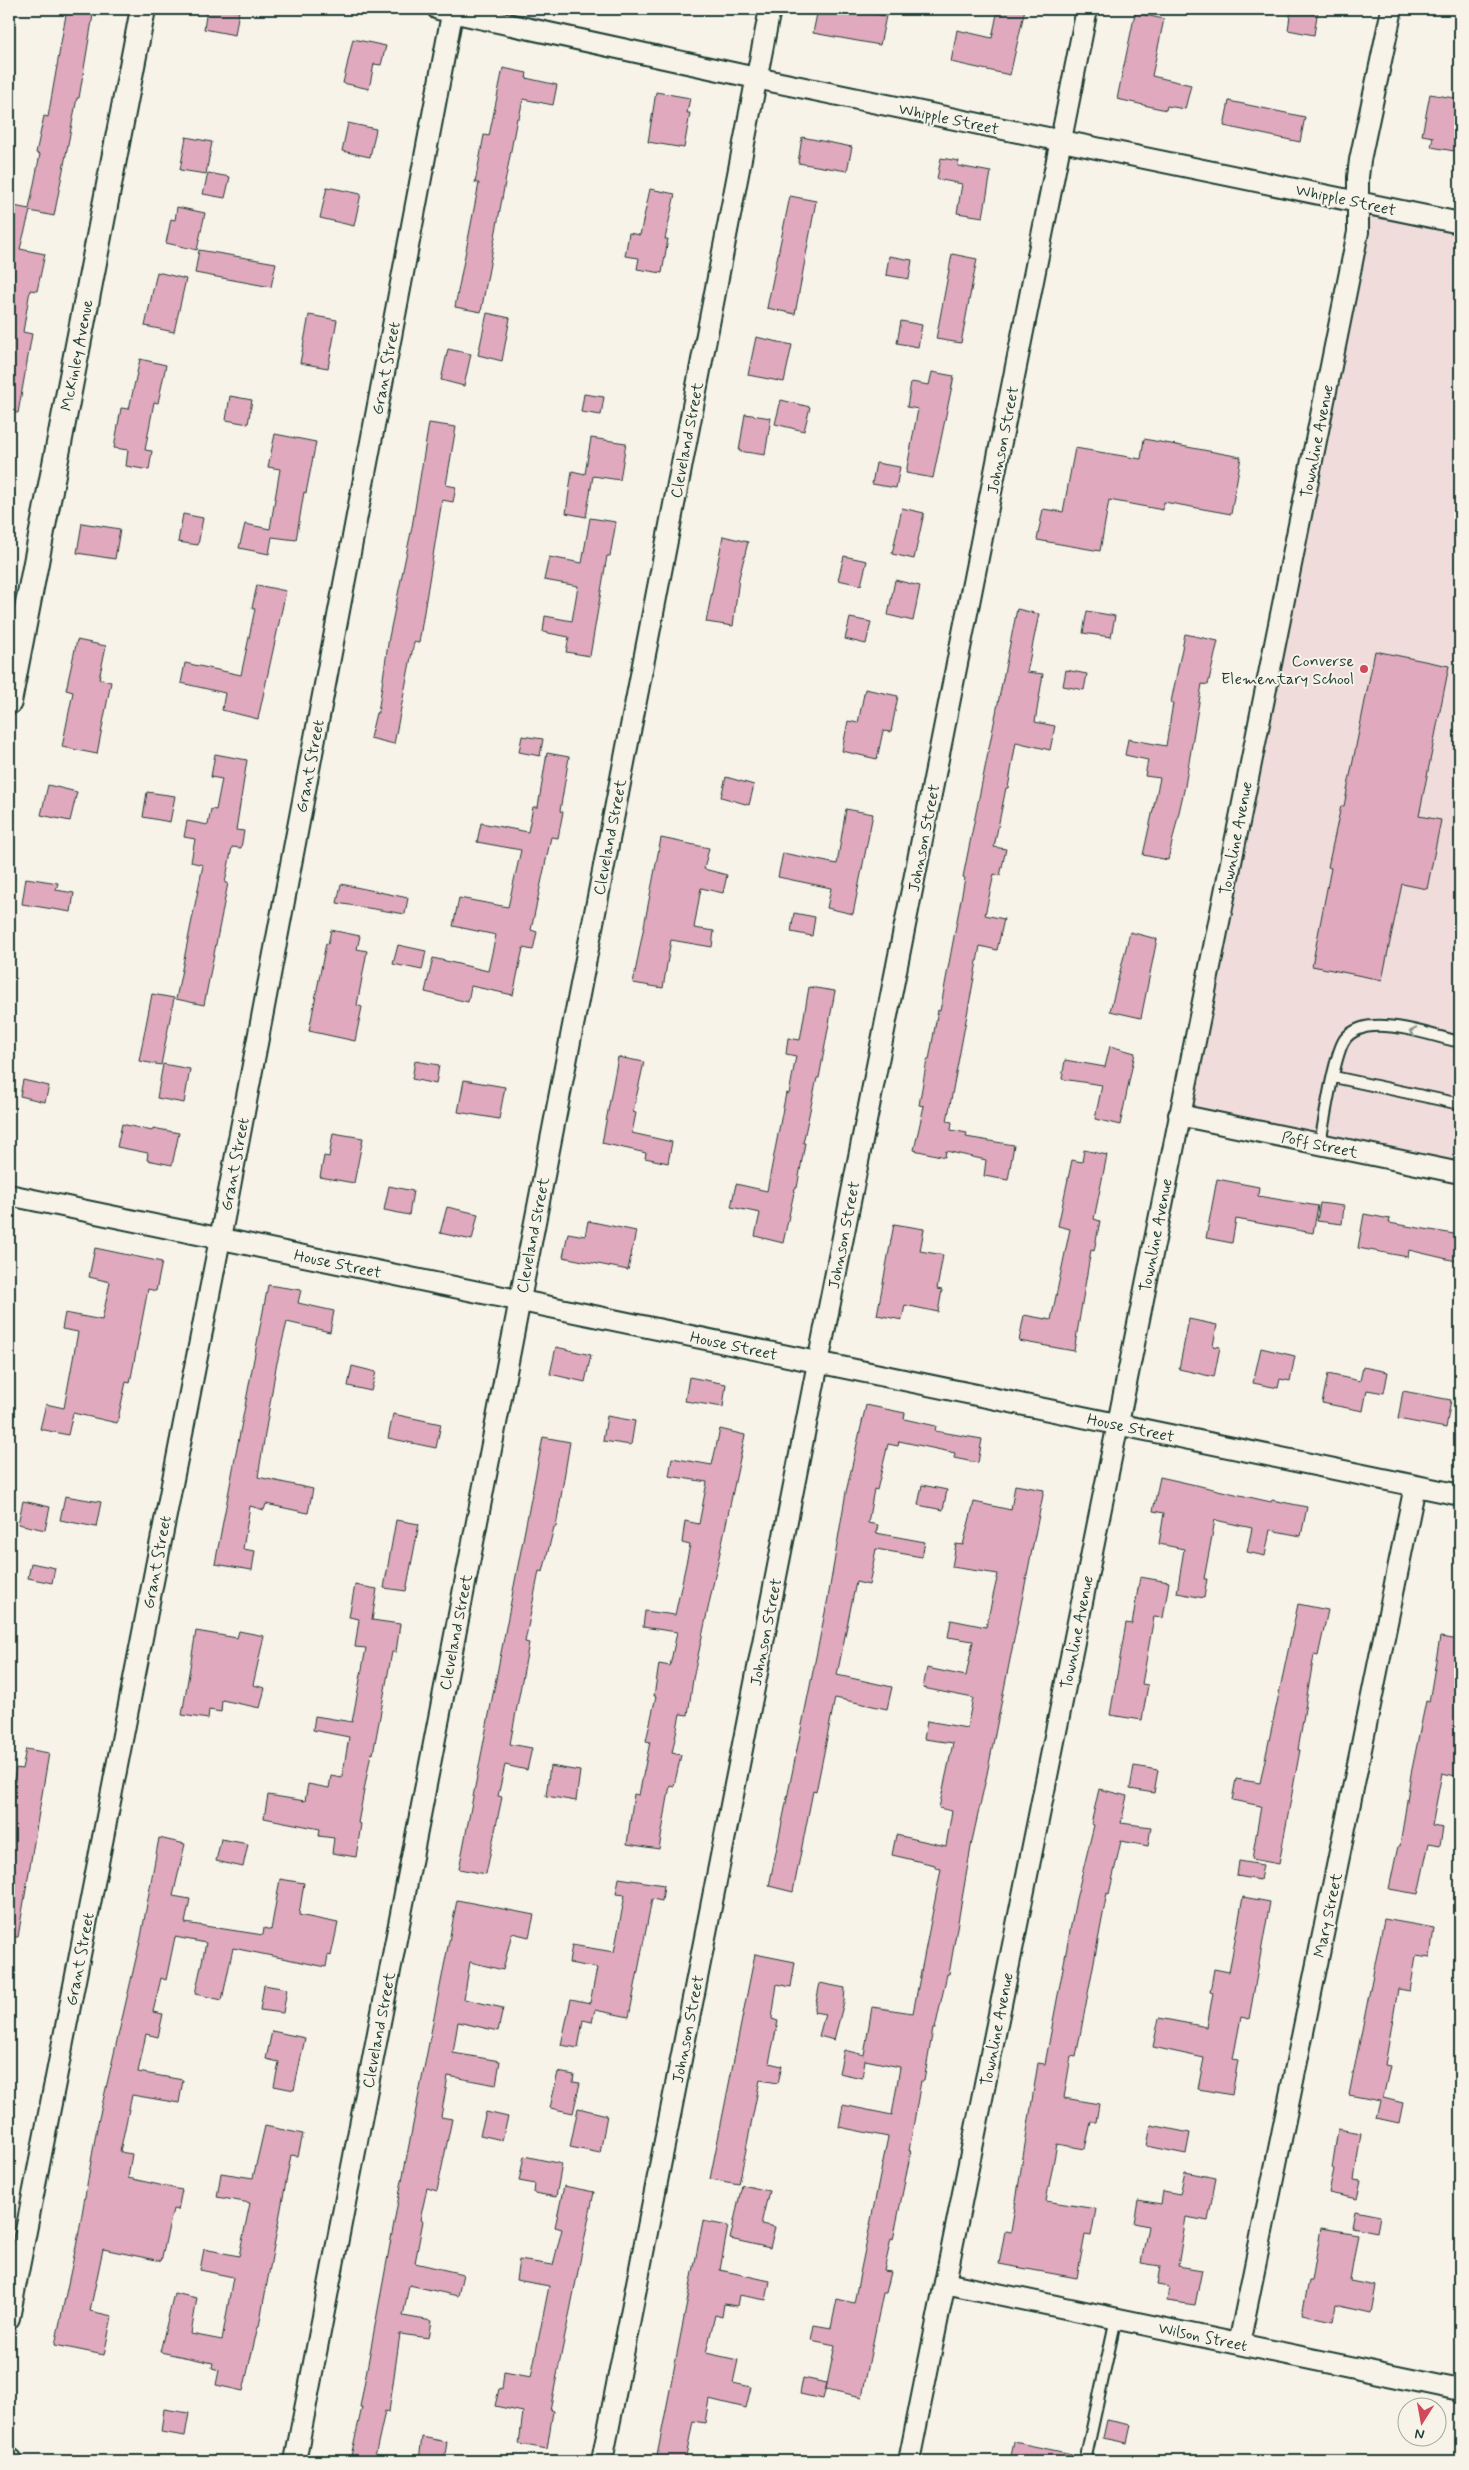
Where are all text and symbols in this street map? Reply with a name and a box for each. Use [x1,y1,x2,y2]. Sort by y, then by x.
street label: Whipple Street [897,99,1001,140]
street label: Whipple Street [1294,180,1398,221]
street label: McKinley Avenue [56,297,99,413]
street label: Grant Street [367,320,406,417]
street label: Cleveland Street [666,380,709,500]
street label: Townline Avenue [1296,383,1339,500]
street label: Johnson Street [983,384,1024,496]
place label: Converse Elementary School [1221,651,1354,690]
marker: Converse Elementary School [1358,663,1370,675]
street label: Grant Street [291,718,330,815]
street label: Cleveland Street [589,777,632,897]
street label: Townline Avenue [1215,780,1258,897]
street label: Johnson Street [904,782,945,894]
one-way arrow [1408,1027,1417,1037]
street label: Grant Street [216,1116,255,1213]
street label: Poff Street [1279,1127,1361,1164]
street label: Cleveland Street [512,1175,555,1295]
street label: Townline Avenue [1135,1177,1178,1294]
street label: Johnson Street [824,1179,865,1291]
street label: House Street [292,1245,384,1284]
street label: House Street [688,1327,780,1366]
street label: House Street [1085,1409,1177,1448]
street label: Grant Street [138,1514,177,1611]
street label: Cleveland Street [435,1572,478,1692]
street label: Townline Avenue [1056,1574,1099,1691]
street label: Johnson Street [746,1576,787,1688]
street label: Mary Street [1309,1870,1348,1960]
street label: Grant Street [61,1911,100,2008]
street label: Cleveland Street [358,1970,401,2090]
street label: Townline Avenue [976,1971,1019,2088]
street label: Johnson Street [668,1973,709,2085]
street label: Wilson Street [1156,2318,1249,2357]
north arrow [1396,2398,1446,2448]
text: N [1413,2424,1426,2444]

